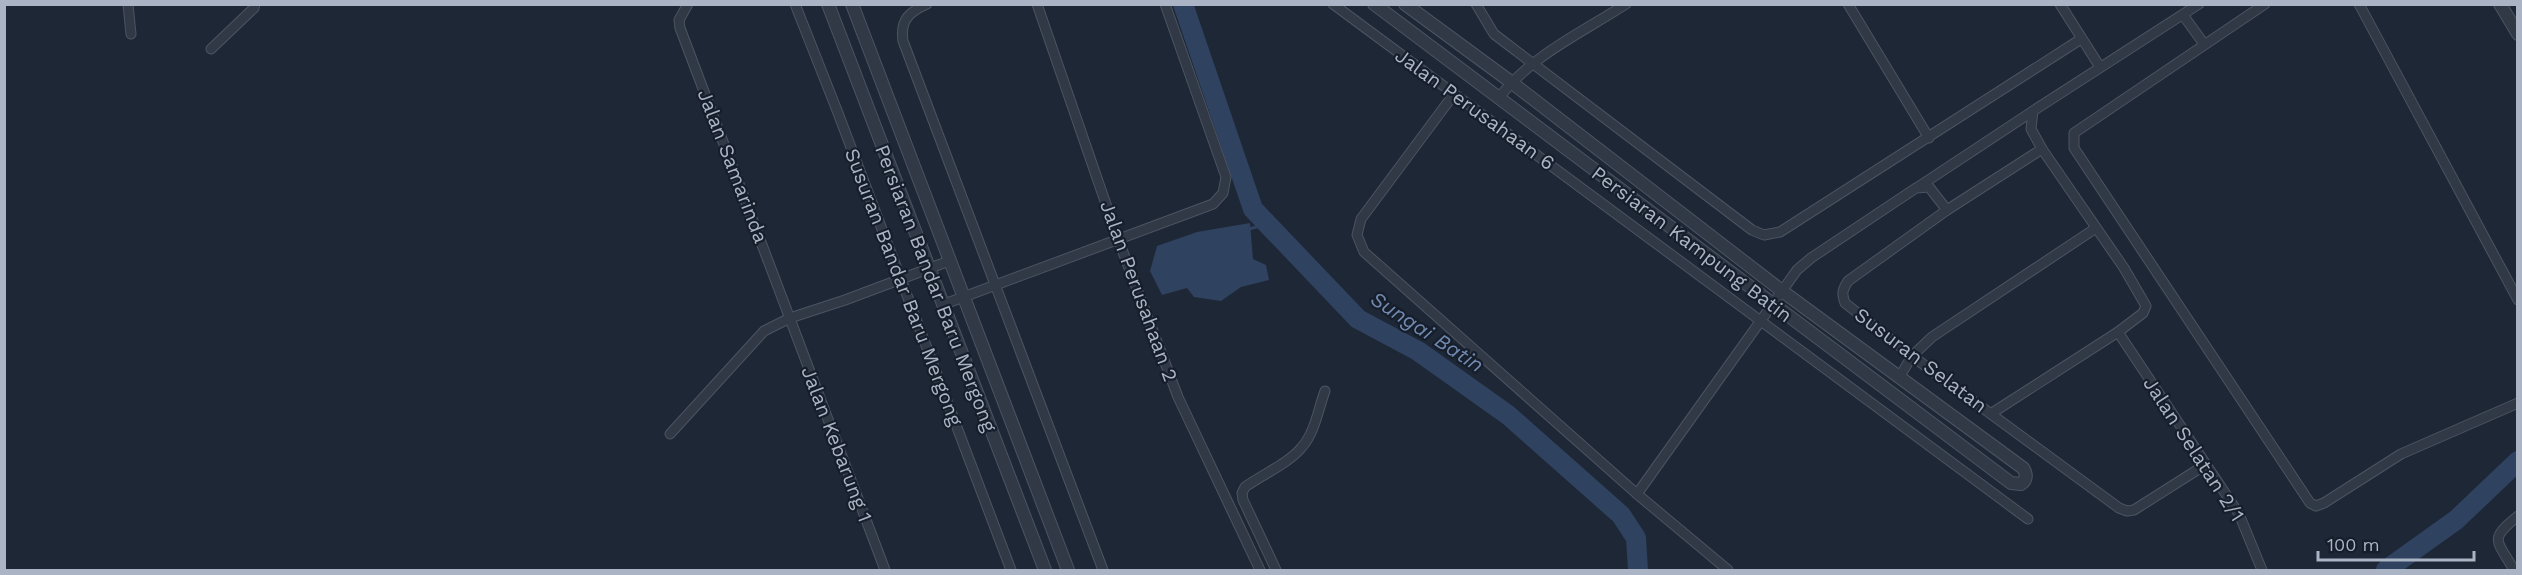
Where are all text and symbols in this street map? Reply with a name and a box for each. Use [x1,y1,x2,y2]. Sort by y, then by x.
street label: Jalan Perusahaan 6 [1391,43,1559,175]
street label: Jalan Samarinda [693,86,773,246]
street label: Persiaran Bandar Baru Mergong [870,141,1002,435]
street label: Susuran Bandar Baru Mergong [840,145,968,429]
street label: Persiaran Kampung Batin [1587,161,1797,327]
street label: Jalan Perusahaan 2 [1095,197,1183,385]
water label: Sungai Batin [1366,286,1488,377]
street label: Susuran Selatan [1850,302,1992,418]
street label: Jalan Kebarung 1 [796,363,878,525]
street label: Jalan Selatan 2/1 [2138,372,2250,526]
scale bar [2318,524,2474,562]
text: 100 m [2327,534,2380,555]

